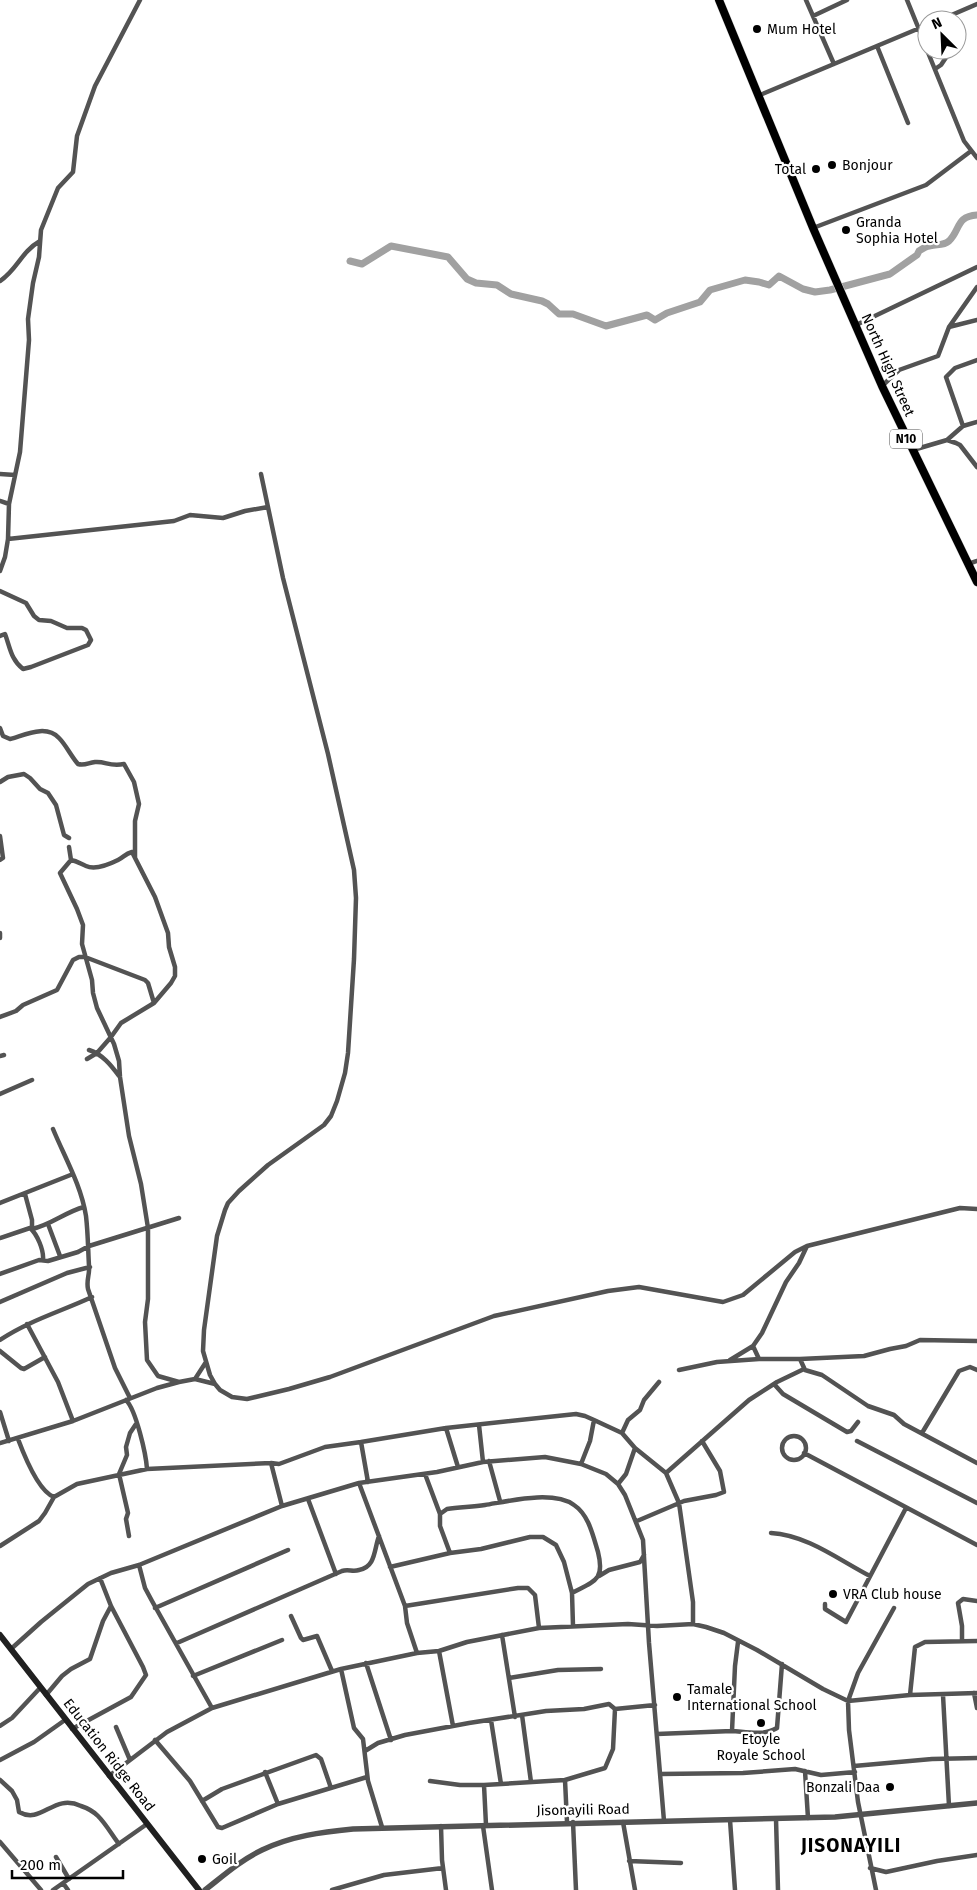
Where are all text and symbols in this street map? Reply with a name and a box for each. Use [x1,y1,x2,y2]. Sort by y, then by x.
north arrow [917,10,967,60]
text: N [929,14,945,33]
place label: Mum Hotel [767,21,836,38]
marker: Mum Hotel [751,23,763,35]
place label: Bonjour [842,157,893,174]
marker: Bonjour [826,159,838,171]
place label: Total [775,161,806,178]
marker: Total [810,163,822,175]
place label: Granda Sophia Hotel [856,214,938,247]
marker: Granda Sophia Hotel [840,224,852,236]
street label: North High Street [858,311,919,420]
road number: N10 [890,429,922,448]
place label: VRA Club house [843,1586,942,1603]
marker: VRA Club house [827,1588,839,1600]
place label: Tamale International School [687,1681,817,1714]
marker: Tamale International School [671,1691,683,1703]
street label: Education Ridge Road [60,1695,158,1815]
marker: Etoyle Royale School [755,1717,767,1729]
place label: Etoyle Royale School [717,1731,805,1764]
place label: Bonzali Daa [806,1779,880,1796]
marker: Bonzali Daa [884,1781,896,1793]
street label: Jisonayili Road [536,1801,630,1819]
district label: JISONAYILI [800,1834,901,1857]
scale bar [12,1848,124,1880]
place label: Goil [212,1851,237,1868]
marker: Goil [196,1853,208,1865]
text: 200 m [20,1856,61,1874]

